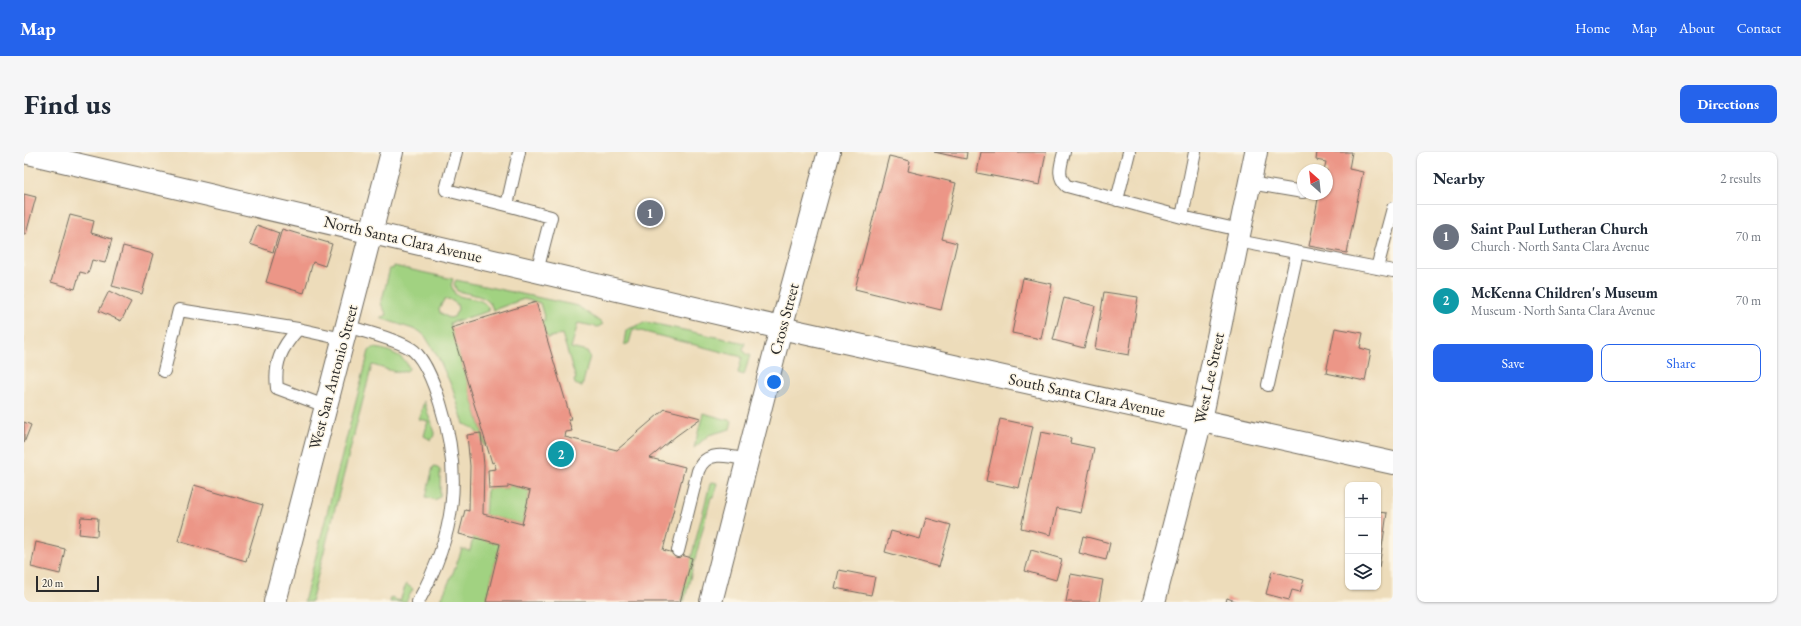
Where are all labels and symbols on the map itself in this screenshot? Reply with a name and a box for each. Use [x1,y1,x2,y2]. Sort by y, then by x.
north arrow [1297,164,1333,200]
pin: 1 [637,198,663,228]
street label: North Santa Clara Avenue [322,211,484,267]
street label: Cross Street [764,281,804,357]
street label: West San Antonio Street [304,302,362,452]
street label: West Lee Street [1189,330,1229,426]
street label: South Santa Clara Avenue [1007,368,1167,422]
your location [764,372,784,392]
pin: 2 [548,439,574,469]
scale bar [36,574,99,593]

